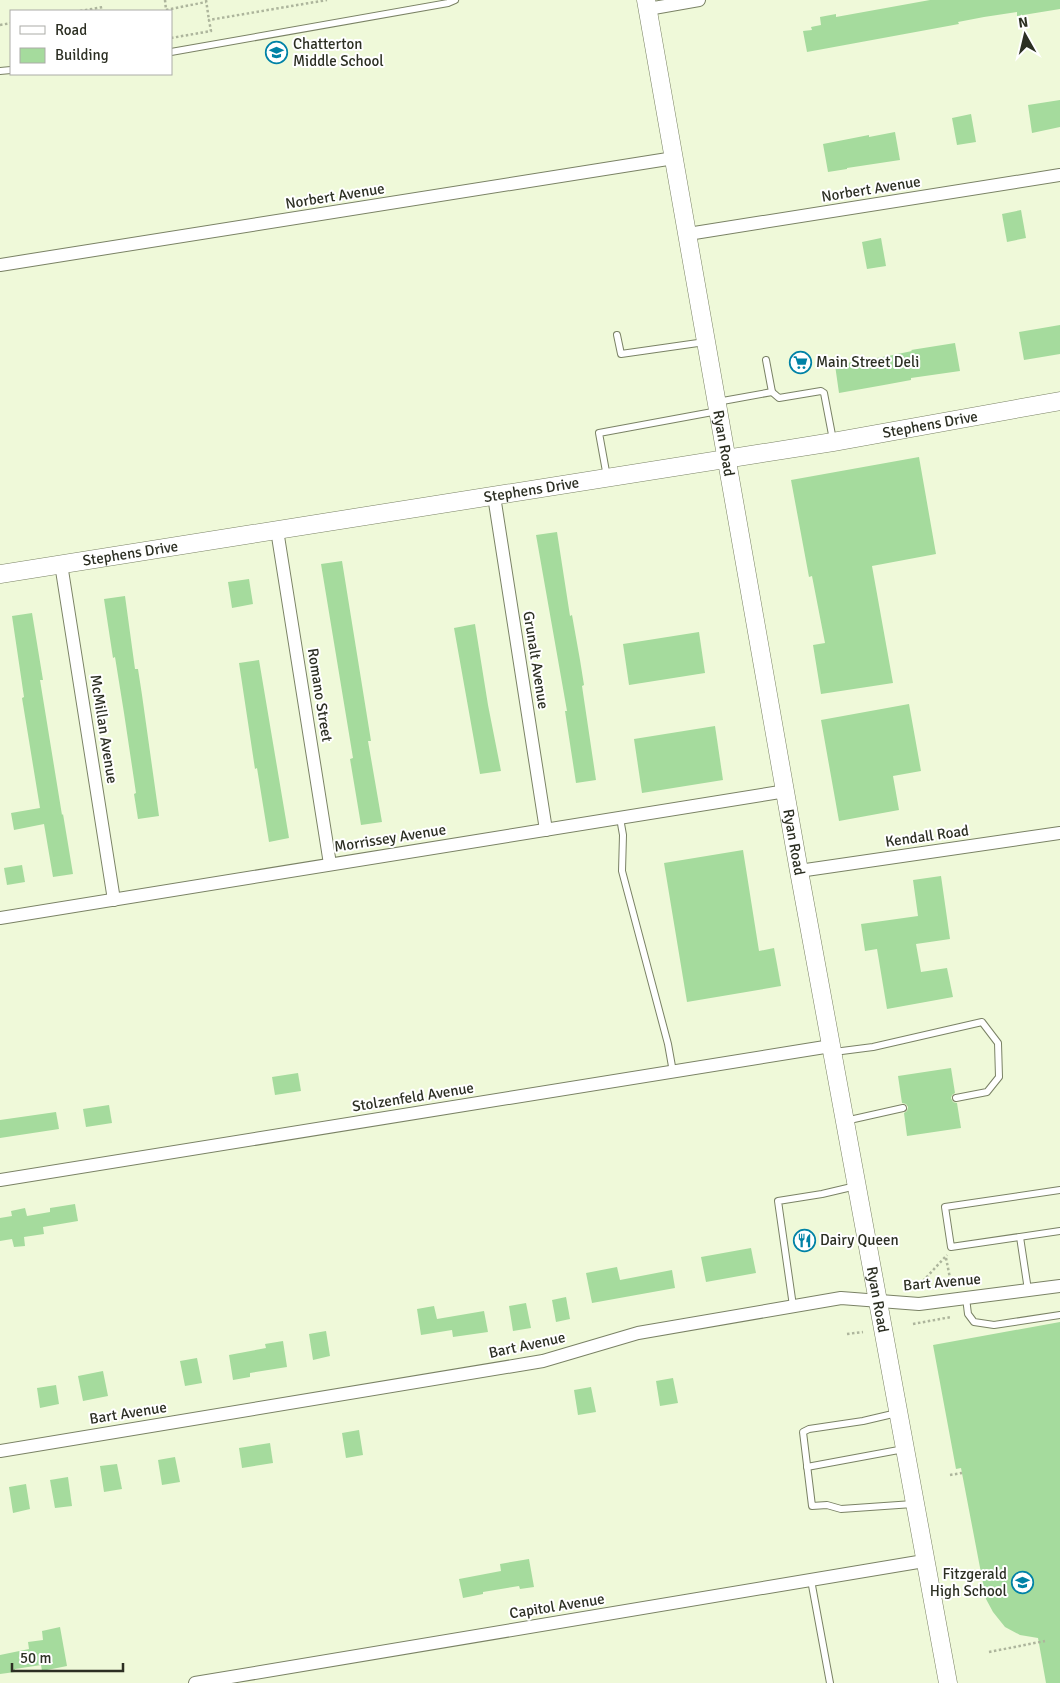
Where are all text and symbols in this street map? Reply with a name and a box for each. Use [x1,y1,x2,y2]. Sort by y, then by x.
legend [10,10,172,75]
north arrow [1000,10,1050,60]
text: N [1017,14,1029,32]
text: Road [55,21,87,39]
place label: Chatterton Middle School [293,35,384,70]
school or university icon: Chatterton Middle School [265,41,289,65]
text: Building [55,46,109,64]
street label: Norbert Avenue [820,172,922,206]
street label: Norbert Avenue [284,179,386,213]
supermarket icon: Main Street Deli [788,350,812,374]
place label: Main Street Deli [816,353,919,371]
street label: Stephens Drive [881,407,979,442]
street label: Ryan Road [709,409,739,478]
street label: Stephens Drive [482,473,580,506]
street label: Stephens Drive [81,537,179,570]
street label: Grunalt Avenue [519,610,553,710]
street label: Romano Street [304,647,336,743]
street label: McMillan Avenue [87,673,121,785]
street label: Ryan Road [779,808,809,877]
street label: Morrissey Avenue [333,820,447,856]
street label: Kendall Road [884,821,970,851]
street label: Stolzenfeld Avenue [351,1078,475,1116]
restaurant icon: Dairy Queen [792,1228,816,1252]
place label: Dairy Queen [820,1231,899,1249]
street label: Ryan Road [863,1265,893,1334]
street label: Bart Avenue [902,1270,982,1294]
street label: Bart Avenue [487,1328,567,1362]
street label: Bart Avenue [88,1398,168,1428]
place label: Fitzgerald High School [930,1565,1007,1600]
school or university icon: Fitzgerald High School [1011,1571,1035,1595]
street label: Capitol Avenue [508,1590,606,1622]
scale bar [12,1640,124,1672]
text: 50 m [20,1649,51,1667]

